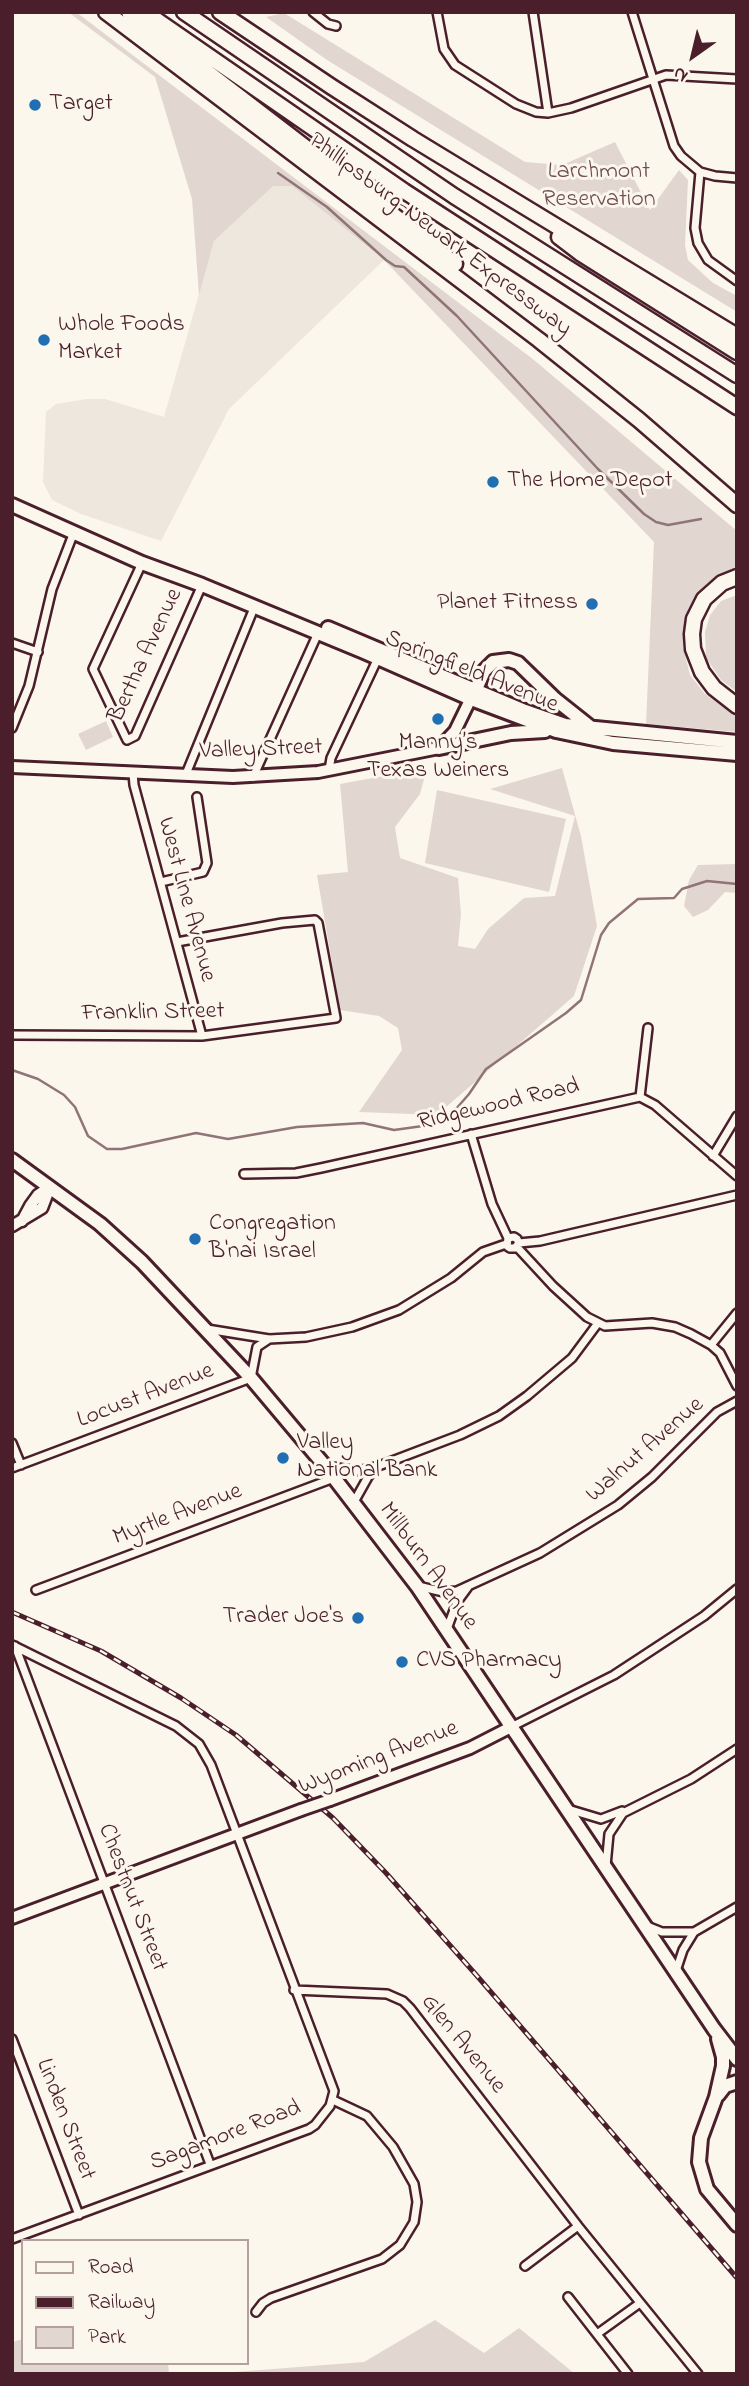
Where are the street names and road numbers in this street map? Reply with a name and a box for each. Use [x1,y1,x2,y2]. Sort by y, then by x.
street label: Phillipsburg-Newark Expressway [302,128,576,344]
street label: Bertha Avenue [103,584,191,728]
street label: Springfield Avenue [380,625,562,721]
street label: Valley Street [199,734,323,768]
street label: West Line Avenue [149,815,221,985]
street label: Franklin Street [81,998,225,1030]
street label: Ridgewood Road [415,1073,583,1139]
street label: Locust Avenue [74,1358,218,1436]
street label: Walnut Avenue [581,1392,711,1510]
street label: Myrtle Avenue [109,1478,247,1554]
street label: Millburn Avenue [371,1498,483,1636]
street label: Wyoming Avenue [295,1715,463,1803]
street label: Chestnut Street [90,1820,172,1976]
street label: Glen Avenue [413,1990,511,2100]
street label: Linden Street [28,2055,100,2185]
street label: Sagamore Road [146,2095,306,2179]

